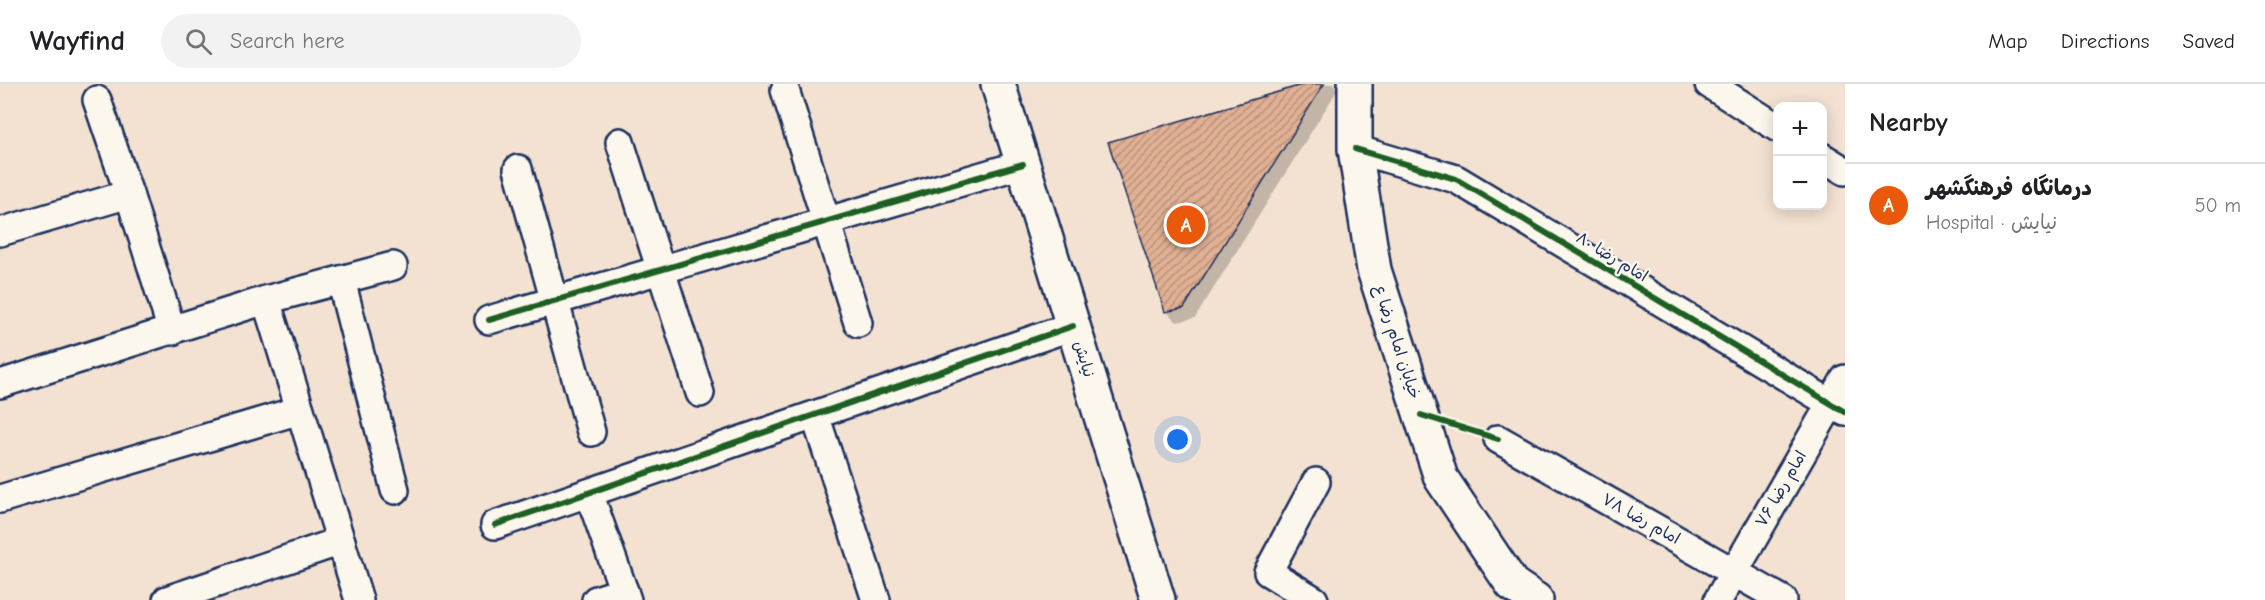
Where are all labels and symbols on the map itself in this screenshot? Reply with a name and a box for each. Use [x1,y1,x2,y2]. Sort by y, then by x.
pin: A [1166,202,1206,248]
street label: امام رضا ۸۰ [1571,229,1651,288]
street label: خیابان امام رضا ع [1367,283,1424,402]
street label: نیایش [1070,339,1098,379]
your location [1163,425,1192,454]
street label: امام رضا ۷۶ [1752,448,1813,532]
street label: امام رضا ۷۸ [1597,490,1683,551]

